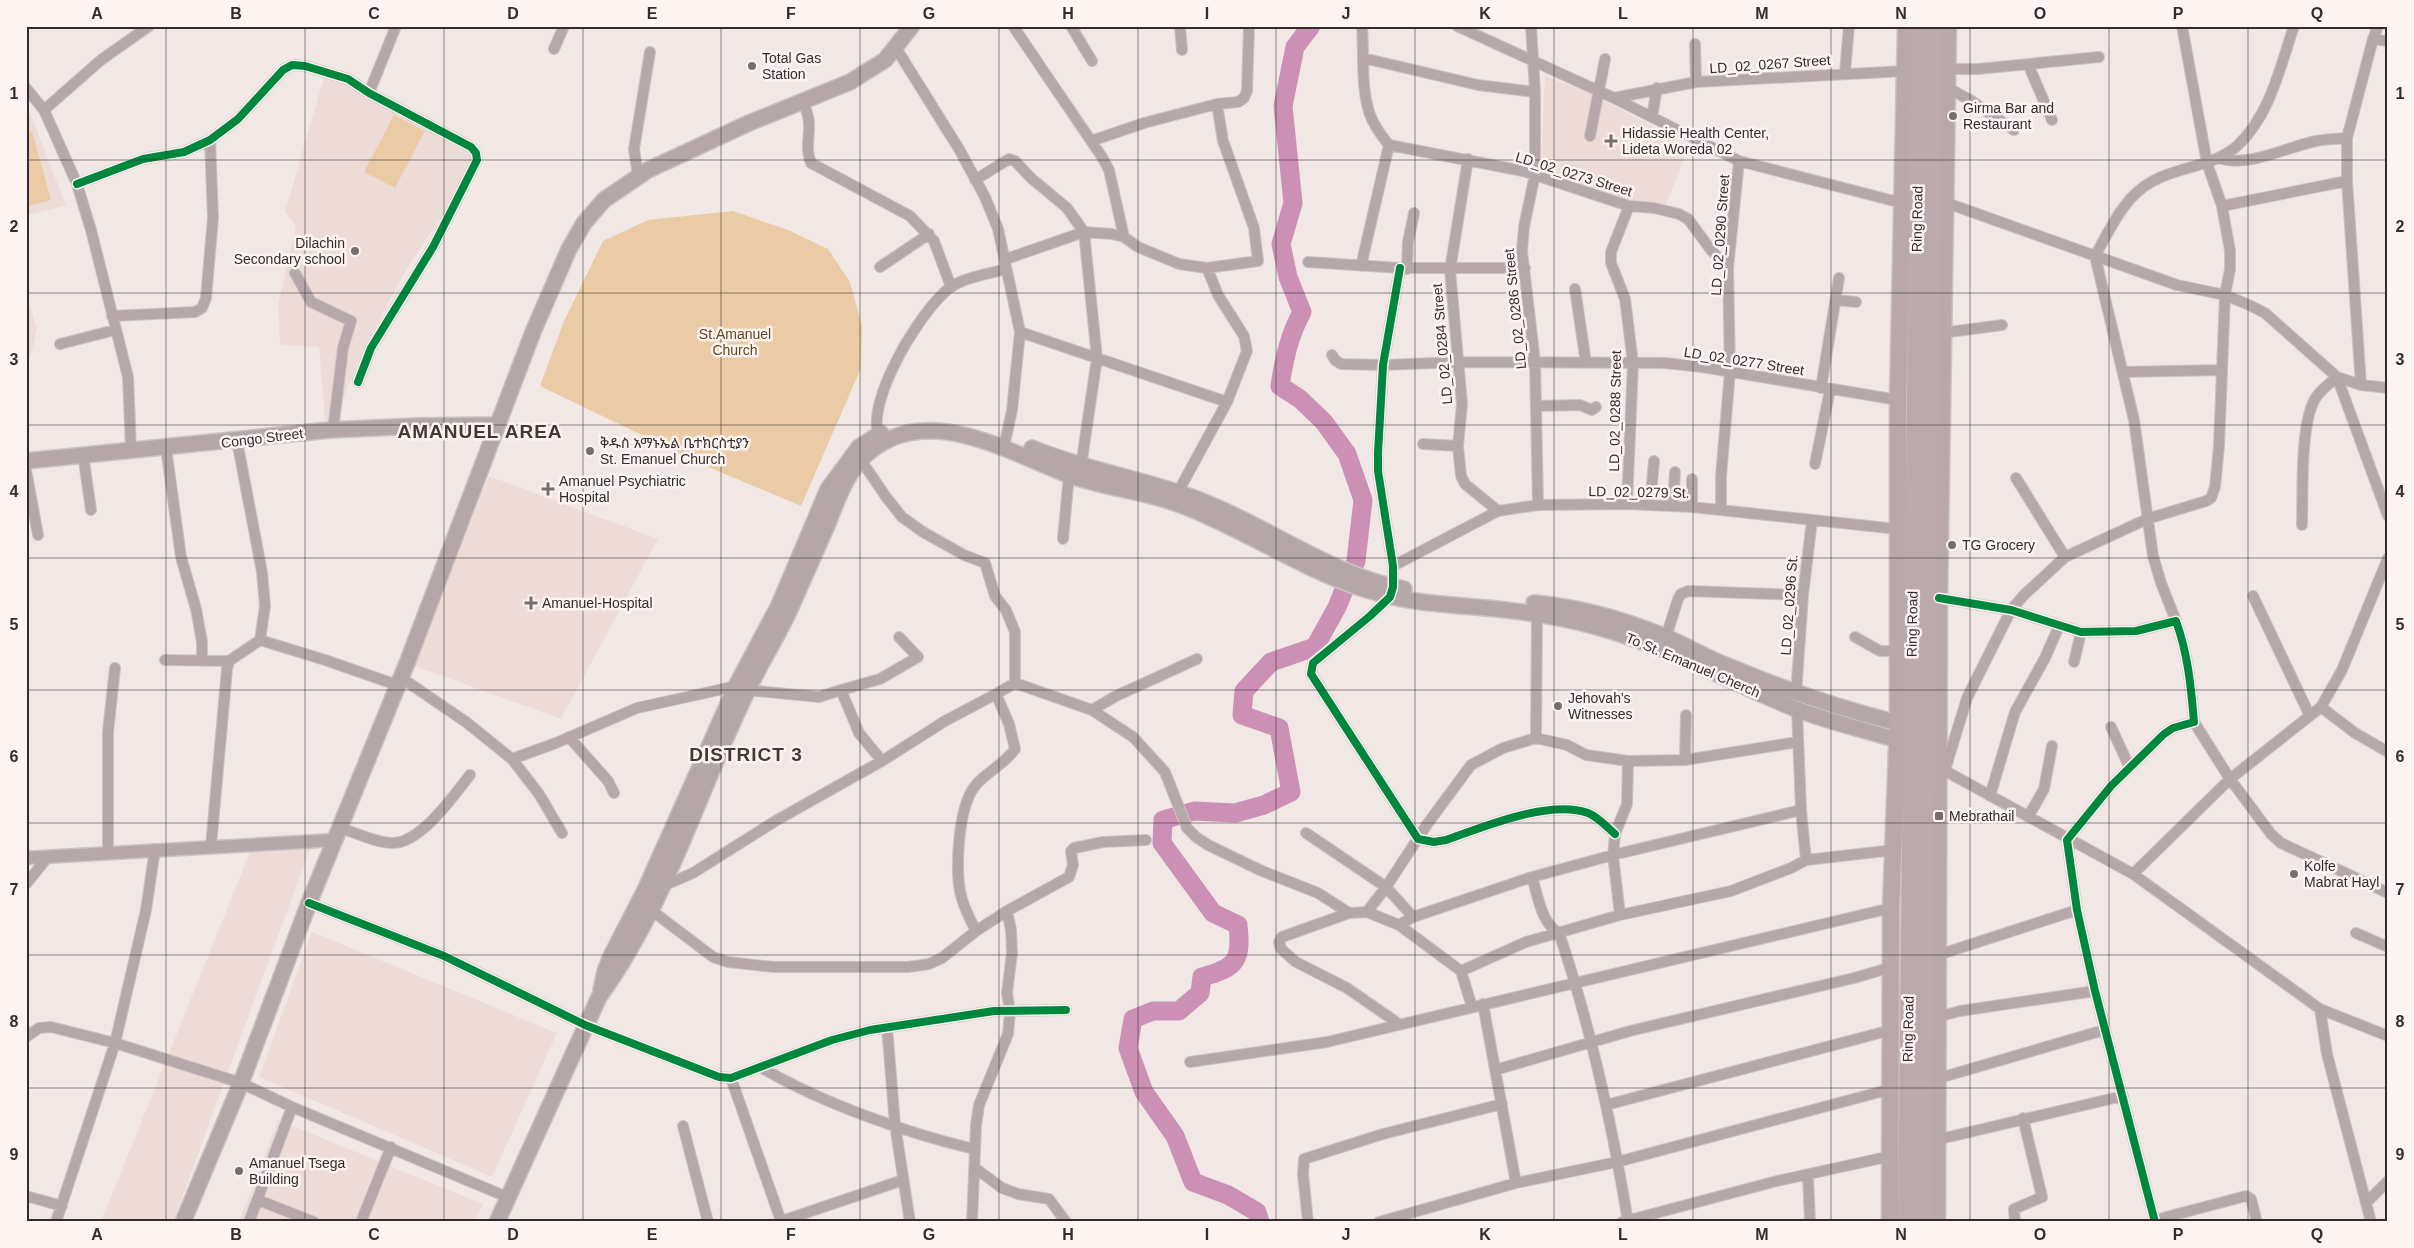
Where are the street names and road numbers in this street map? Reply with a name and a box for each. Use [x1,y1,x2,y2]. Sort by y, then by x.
street label: LD_02_0267 Street [1709,52,1831,76]
street label: LD_02_0273 Street [1514,149,1634,199]
street label: LD_02_0290 Street [1708,174,1732,296]
street label: Ring Road [1908,186,1926,252]
street label: LD_02_0286 Street [1501,248,1529,370]
street label: LD_02_0284 Street [1429,283,1455,405]
street label: LD_02_0277 Street [1683,344,1805,378]
street label: LD_02_0288 Street [1606,350,1624,472]
street label: Congo Street [220,425,304,451]
street label: LD_02_0279 St. [1588,483,1690,501]
street label: LD_02_0296 St. [1777,554,1801,656]
street label: Ring Road [1903,591,1921,657]
street label: To St. Emanuel Cherch [1624,630,1762,700]
street label: Ring Road [1899,996,1917,1062]

